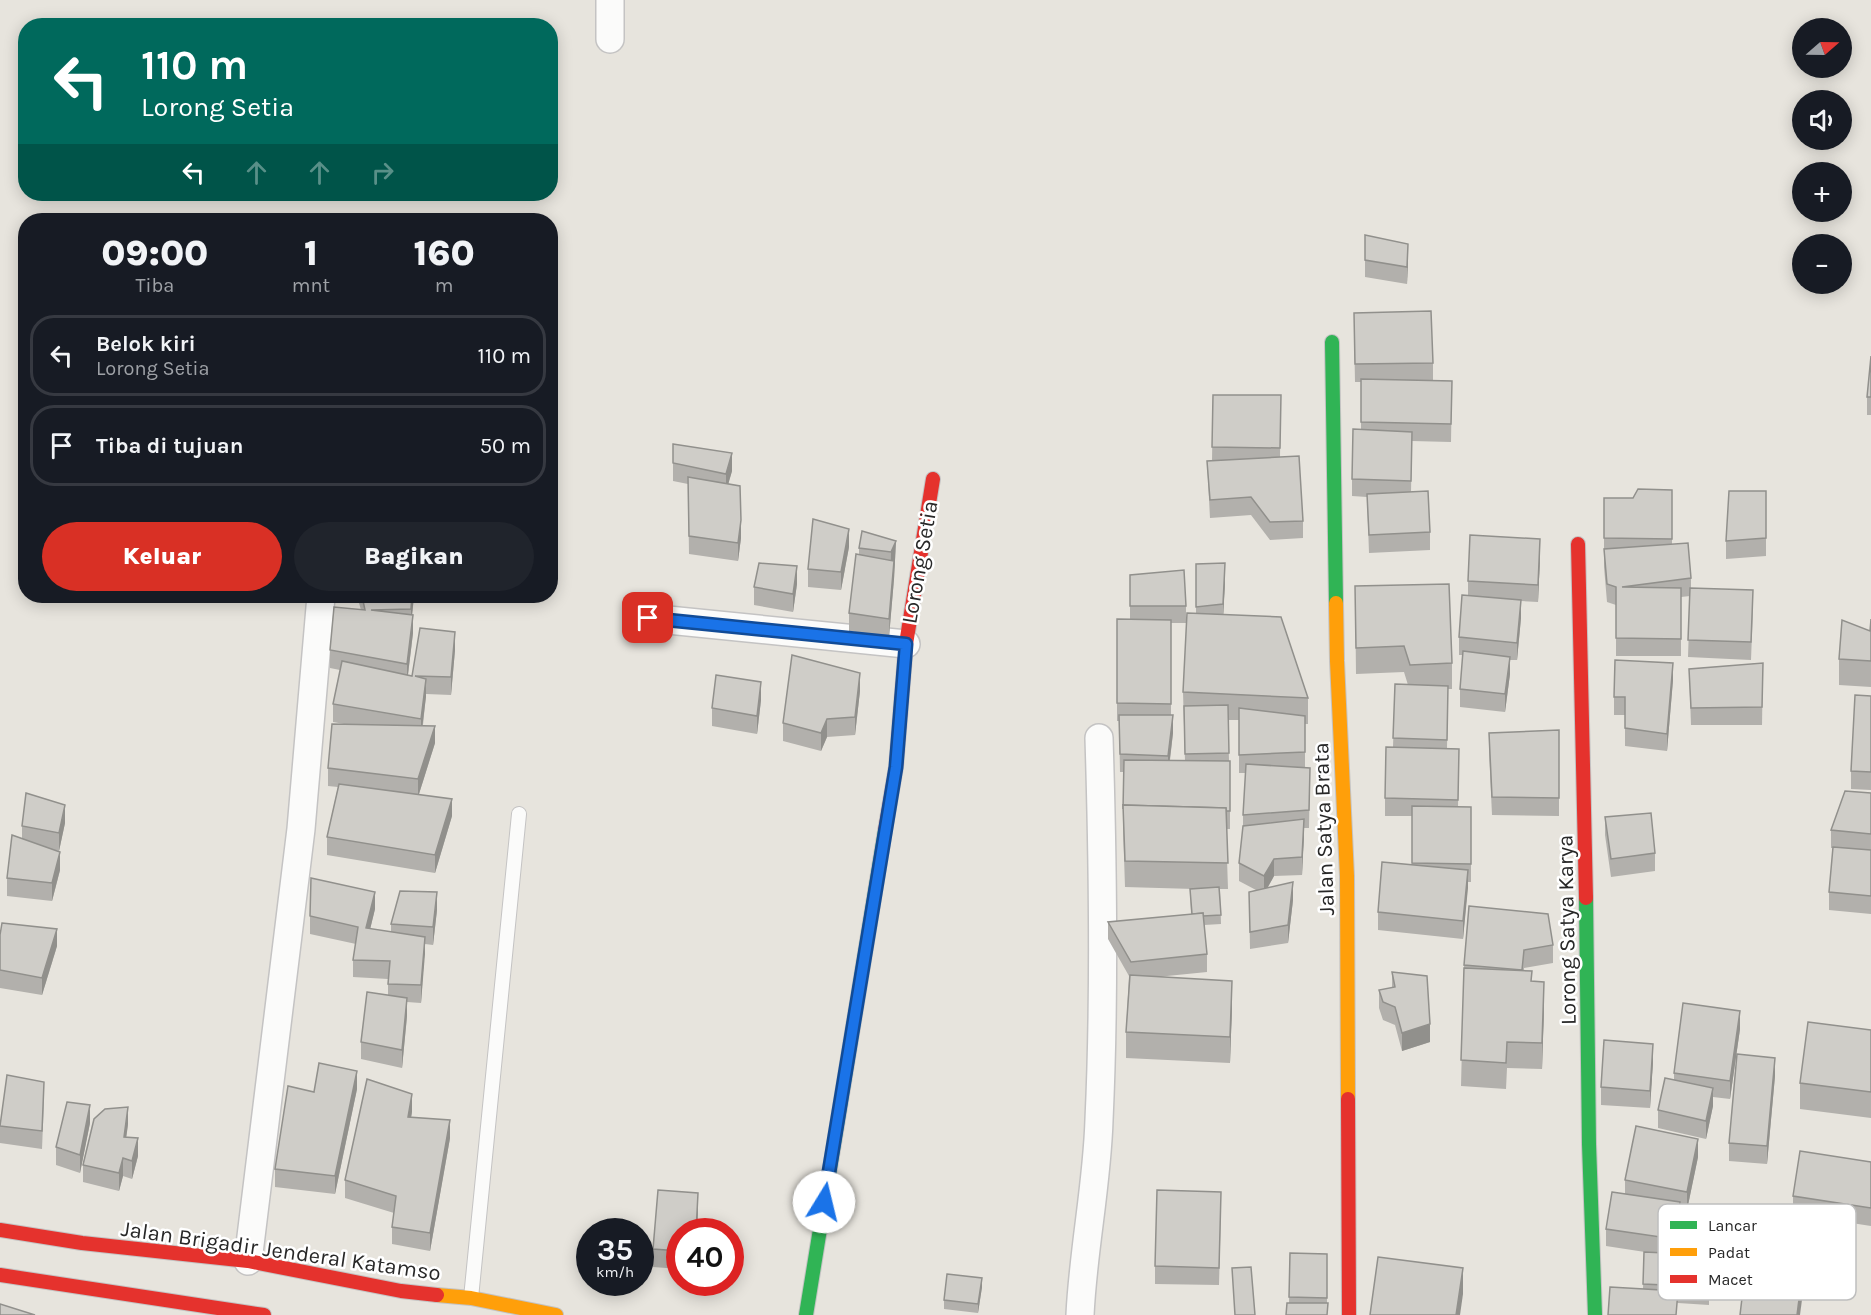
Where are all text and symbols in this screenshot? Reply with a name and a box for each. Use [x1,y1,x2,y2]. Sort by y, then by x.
north arrow [1792,18,1852,78]
map controls [1792,18,1852,294]
text: 110 m [141,40,248,90]
icon: left [42,42,120,120]
button: sound [1792,90,1852,150]
text: Lorong Setia [141,91,294,123]
icon: left [177,156,210,189]
icon: ahead [240,156,273,189]
icon: ahead [303,156,336,189]
icon: right [366,156,399,189]
button: + [1792,162,1852,222]
text: 09:00 [101,232,208,274]
text: 1 [304,232,318,274]
text: 160 [413,232,475,274]
button: − [1792,234,1852,294]
text: Tiba [135,274,174,297]
text: mnt [292,274,330,297]
text: m [435,274,453,297]
text: Belok kiri [96,331,196,357]
icon: left [45,339,78,372]
text: 110 m [478,343,531,369]
text: Lorong Setia [96,357,209,380]
icon: arrive [45,429,78,462]
text: Tiba di tujuan [96,433,243,459]
text: 50 m [480,433,531,459]
street label: Lorong Setia [896,498,944,626]
button: Keluar [42,522,282,591]
button: Bagikan [294,522,534,591]
pin [622,592,673,643]
icon: arrive [631,601,664,634]
street label: Jalan Satya Brata [1308,742,1340,916]
street label: Lorong Satya Karya [1552,835,1582,1025]
position arrow [792,1170,856,1234]
legend [1658,1204,1856,1300]
street label: Jalan Brigadir Jenderal Katamso [119,1216,442,1286]
text: Lancar [1708,1216,1757,1235]
speed limit sign: 40 [666,1218,744,1296]
text: 35 [597,1232,633,1268]
text: Padat [1708,1243,1750,1262]
text: km/h [596,1263,634,1281]
text: Macet [1708,1270,1753,1289]

